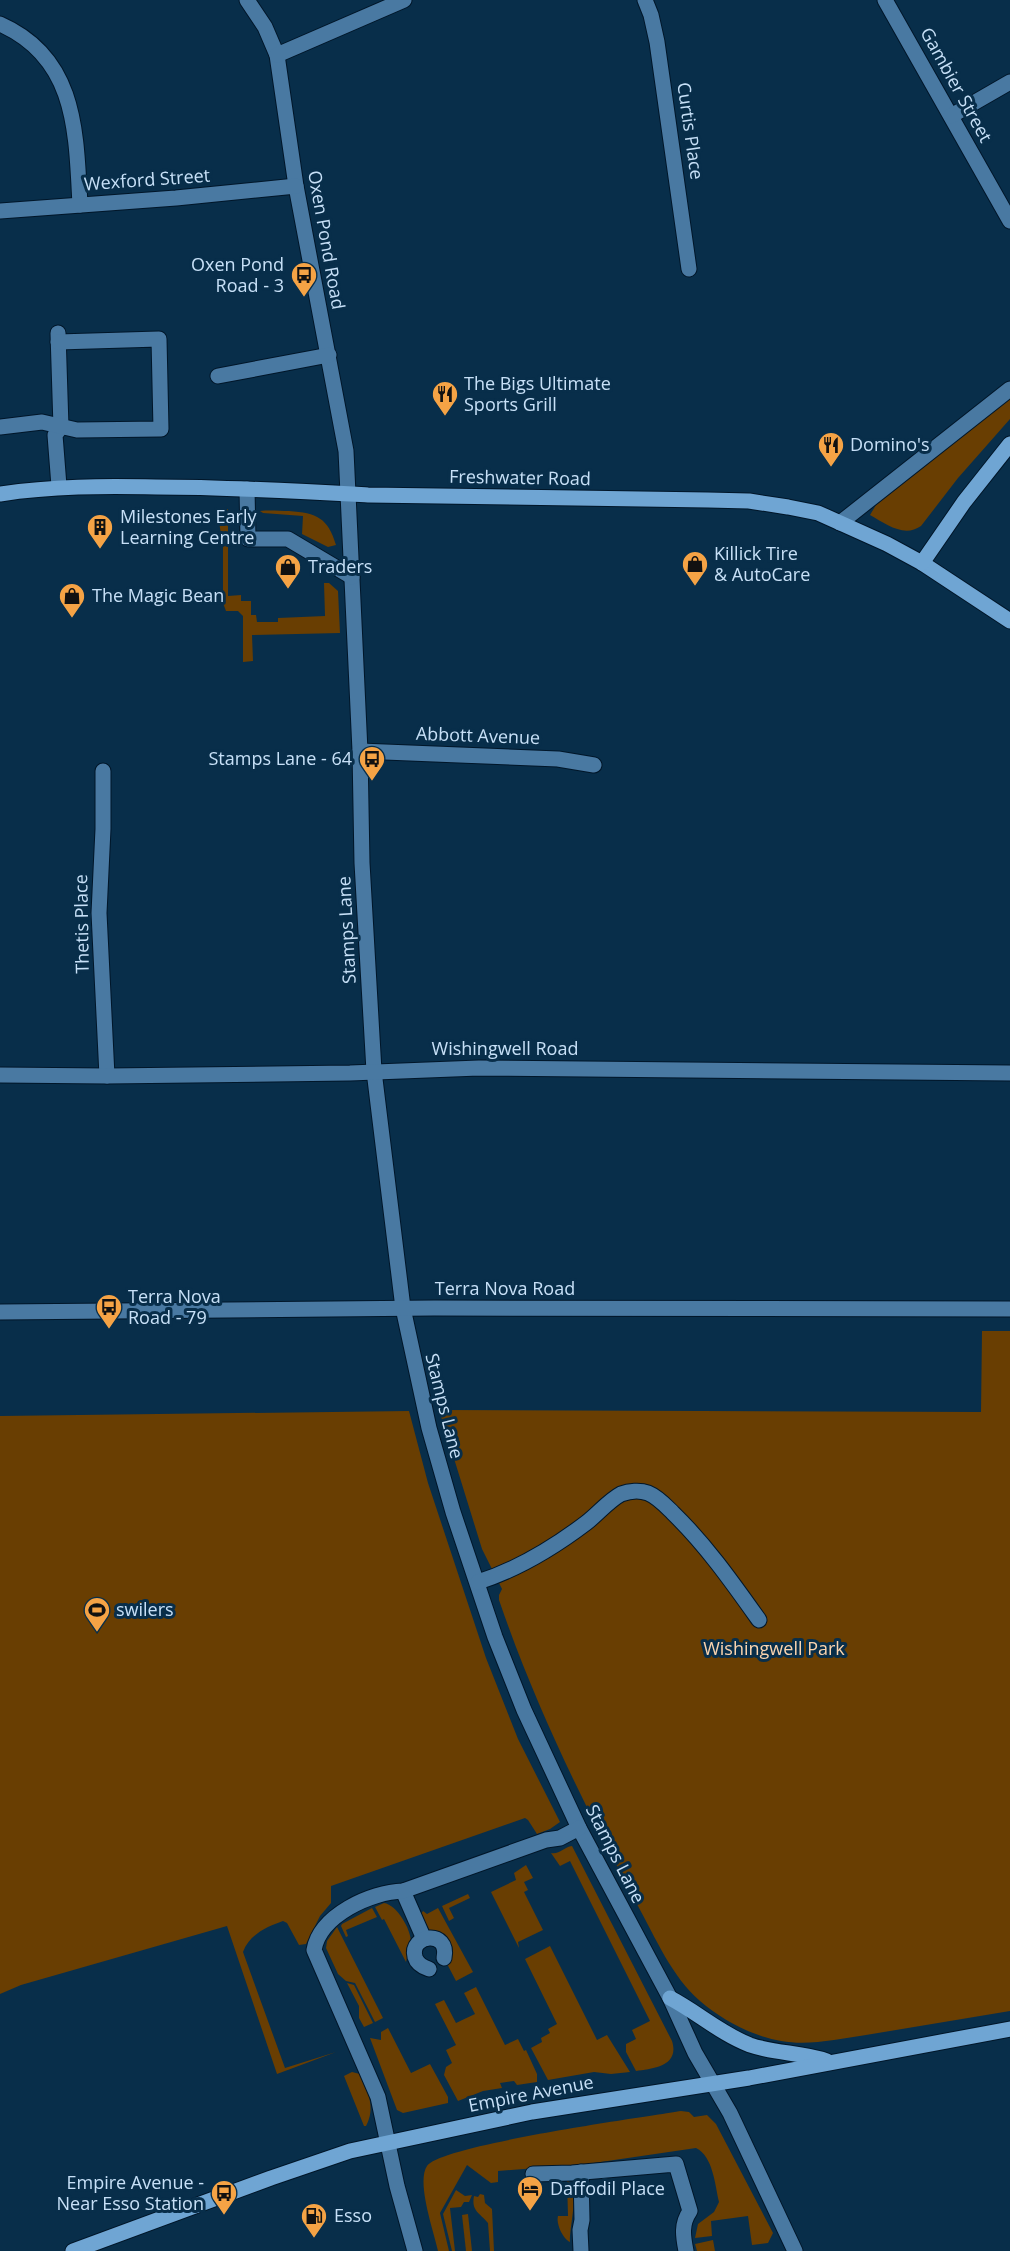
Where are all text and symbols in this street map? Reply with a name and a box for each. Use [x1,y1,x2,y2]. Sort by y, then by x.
street label: Gambier Street [915,23,998,146]
street label: Curtis Place [672,81,710,181]
street label: Wexford Street [83,163,211,195]
street label: Oxen Pond Road [303,169,351,311]
place label: Oxen Pond Road - 3 [191,252,284,297]
bus stop icon: Oxen Pond Road - 3 [289,260,319,298]
place label: The Bigs Ultimate Sports Grill [464,371,611,416]
restaurant icon: The Bigs Ultimate Sports Grill [430,379,460,417]
restaurant icon: Domino's [816,430,846,468]
place label: Domino's [850,432,930,456]
street label: Freshwater Road [449,464,591,490]
place label: Milestones Early Learning Centre [120,504,258,549]
building icon: Milestones Early Learning Centre [85,512,115,550]
place label: Killick Tire & AutoCare [714,541,810,586]
shop icon: Killick Tire & AutoCare [680,549,710,587]
shop icon: Traders [273,552,303,590]
place label: Traders [308,554,372,578]
shop icon: The Magic Bean [57,581,87,619]
place label: The Magic Bean [92,583,224,607]
street label: Abbott Avenue [415,721,541,749]
bus stop icon: Stamps Lane - 64 [357,744,387,782]
place label: Stamps Lane - 64 [209,746,352,770]
street label: Thetis Place [68,874,94,974]
street label: Stamps Lane [331,876,361,984]
street label: Wishingwell Road [432,1036,578,1060]
street label: Terra Nova Road [435,1276,575,1300]
place label: Terra Nova Road - 79 [128,1284,221,1329]
bus stop icon: Terra Nova Road - 79 [94,1292,124,1330]
street label: Stamps Lane [420,1351,470,1461]
sports icon: swilers [82,1595,112,1633]
place label: swilers [116,1597,174,1621]
park label: Wishingwell Park [703,1636,845,1660]
street label: Stamps Lane [581,1800,651,1907]
street label: Empire Avenue [466,2069,595,2117]
place label: Empire Avenue - Near Esso Station [57,2170,204,2215]
hotel icon: Daffodil Place [515,2174,545,2212]
place label: Daffodil Place [550,2176,665,2200]
bus stop icon: Empire Avenue - Near Esso Station [209,2178,239,2216]
fuel station icon: Esso [299,2201,329,2239]
place label: Esso [334,2203,372,2227]

